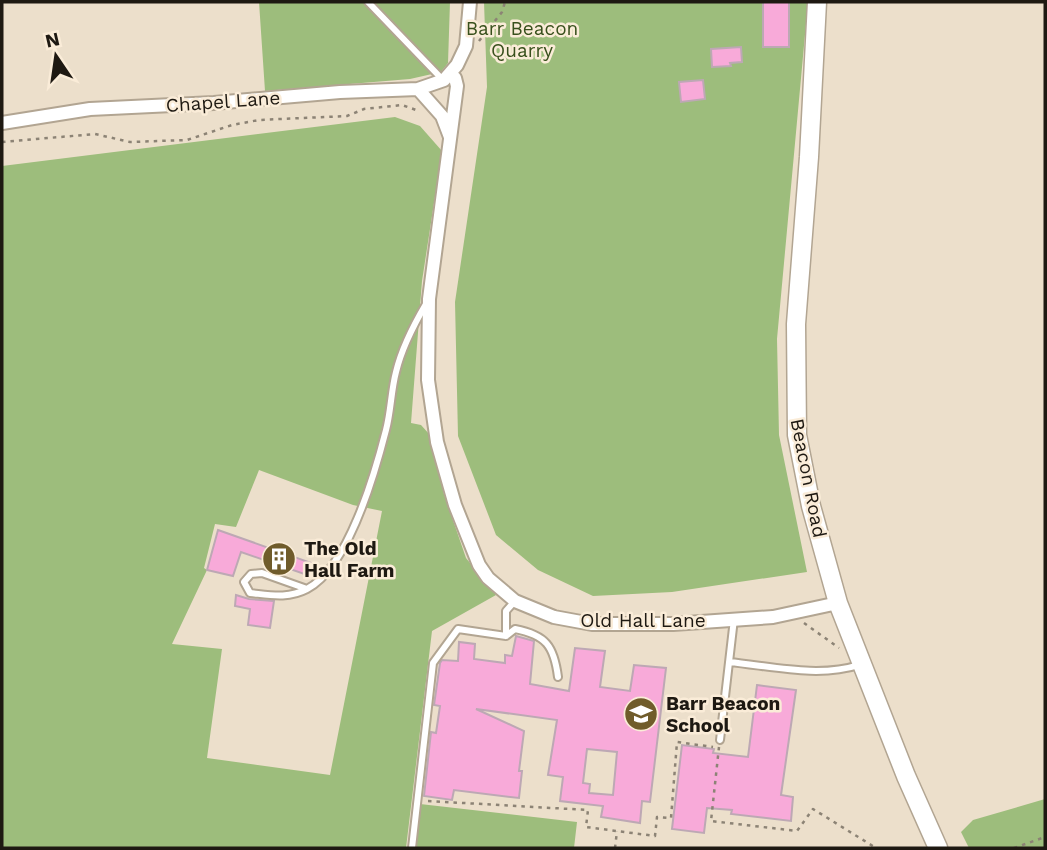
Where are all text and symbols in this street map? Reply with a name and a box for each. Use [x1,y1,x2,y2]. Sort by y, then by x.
park label: Barr Beacon Quarry [466,17,578,62]
north arrow [21,21,91,91]
text: N [43,27,62,53]
street label: Chapel Lane [165,86,281,117]
street label: Beacon Road [786,417,831,540]
place label: The Old Hall Farm [304,537,394,582]
building icon: The Old Hall Farm [260,540,298,578]
street label: Old Hall Lane [580,609,706,632]
place label: Barr Beacon School [666,692,780,737]
school or university icon: Barr Beacon School [622,695,660,733]

